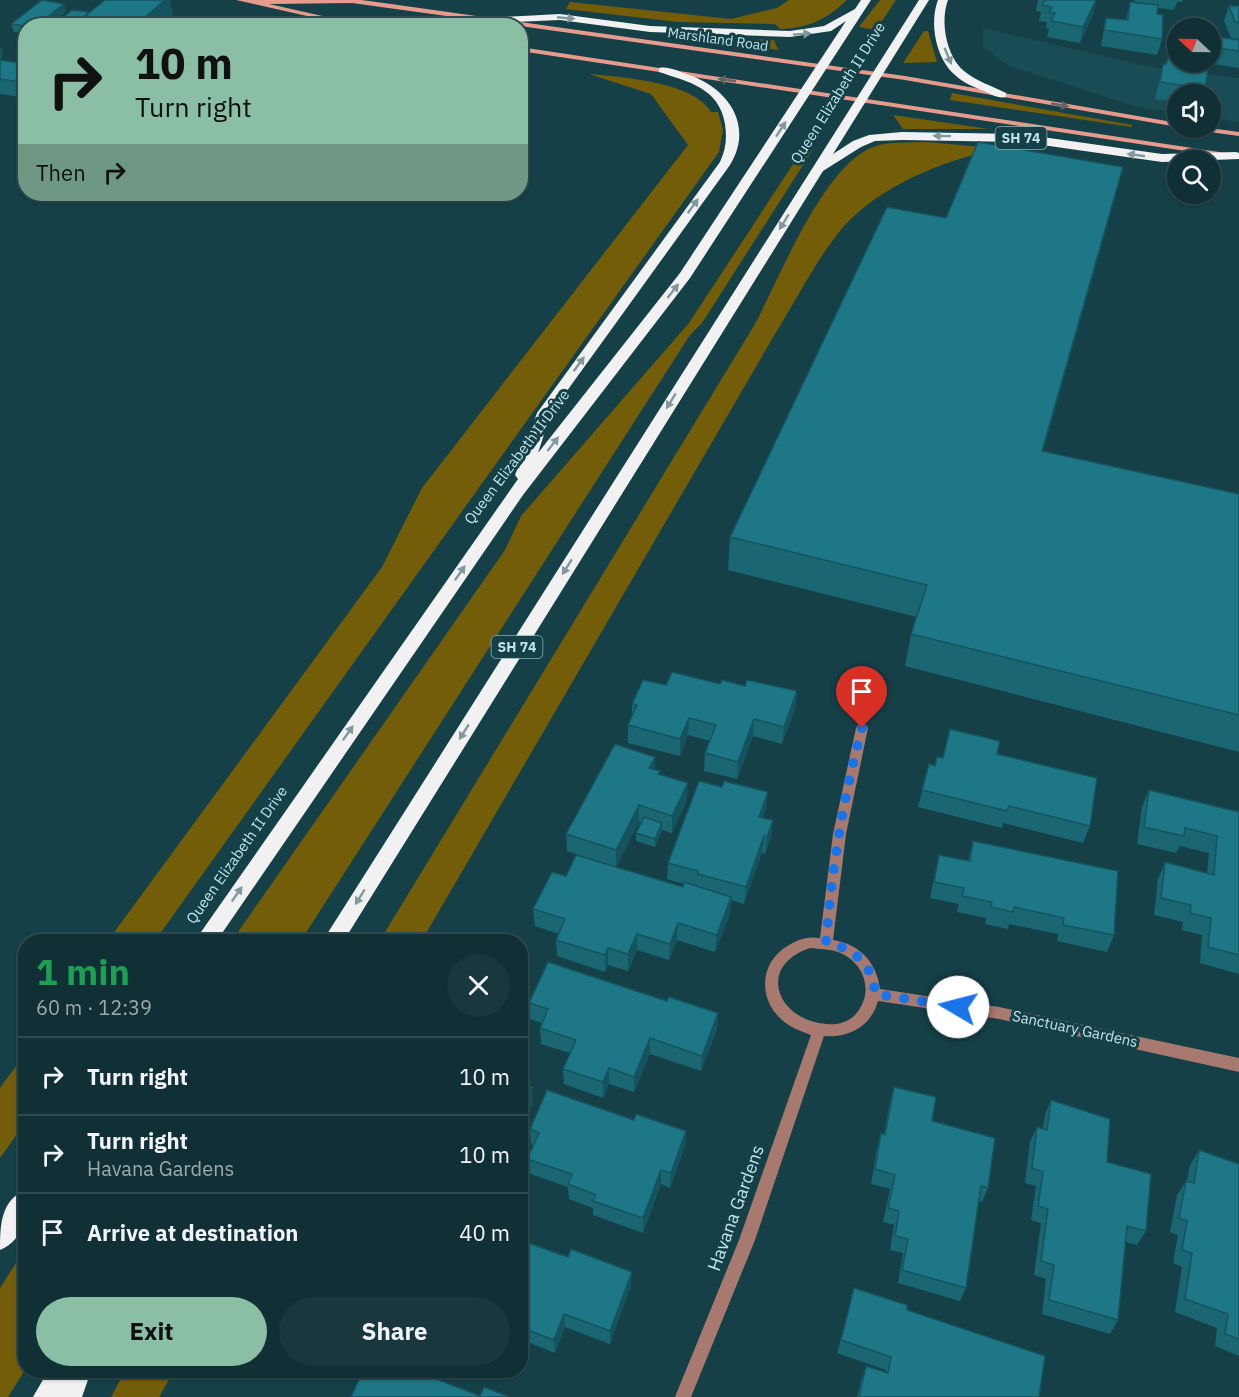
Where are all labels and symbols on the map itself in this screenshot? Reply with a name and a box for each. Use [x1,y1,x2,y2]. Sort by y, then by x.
one-way arrow [557,13,576,23]
street label: Queen Elizabeth II Drive [786,18,889,167]
north arrow [1167,18,1221,72]
street label: Marshland Road [666,23,770,55]
one-way arrow [793,29,812,38]
one-way arrow [943,47,953,65]
one-way arrow [717,76,736,85]
one-way arrow [1050,101,1069,110]
one-way arrow [776,120,787,137]
road number: SH 74 [996,127,1046,149]
one-way arrow [933,131,952,141]
one-way arrow [1127,150,1146,159]
one-way arrow [687,198,699,213]
one-way arrow [778,214,789,230]
one-way arrow [666,283,678,298]
one-way arrow [573,357,585,373]
street label: Queen Elizabeth II Drive [460,386,573,528]
one-way arrow [665,393,676,409]
one-way arrow [547,437,559,452]
one-way arrow [562,558,573,575]
one-way arrow [454,566,466,582]
road number: SH 74 [492,636,542,658]
pin [836,666,887,728]
one-way arrow [458,724,469,740]
one-way arrow [342,726,354,742]
street label: Queen Elizabeth II Drive [182,782,291,927]
one-way arrow [232,885,243,902]
one-way arrow [355,889,366,905]
position arrow [926,975,990,1039]
street label: Sanctuary Gardens [1011,1006,1140,1051]
street label: Havana Gardens [702,1142,769,1274]

